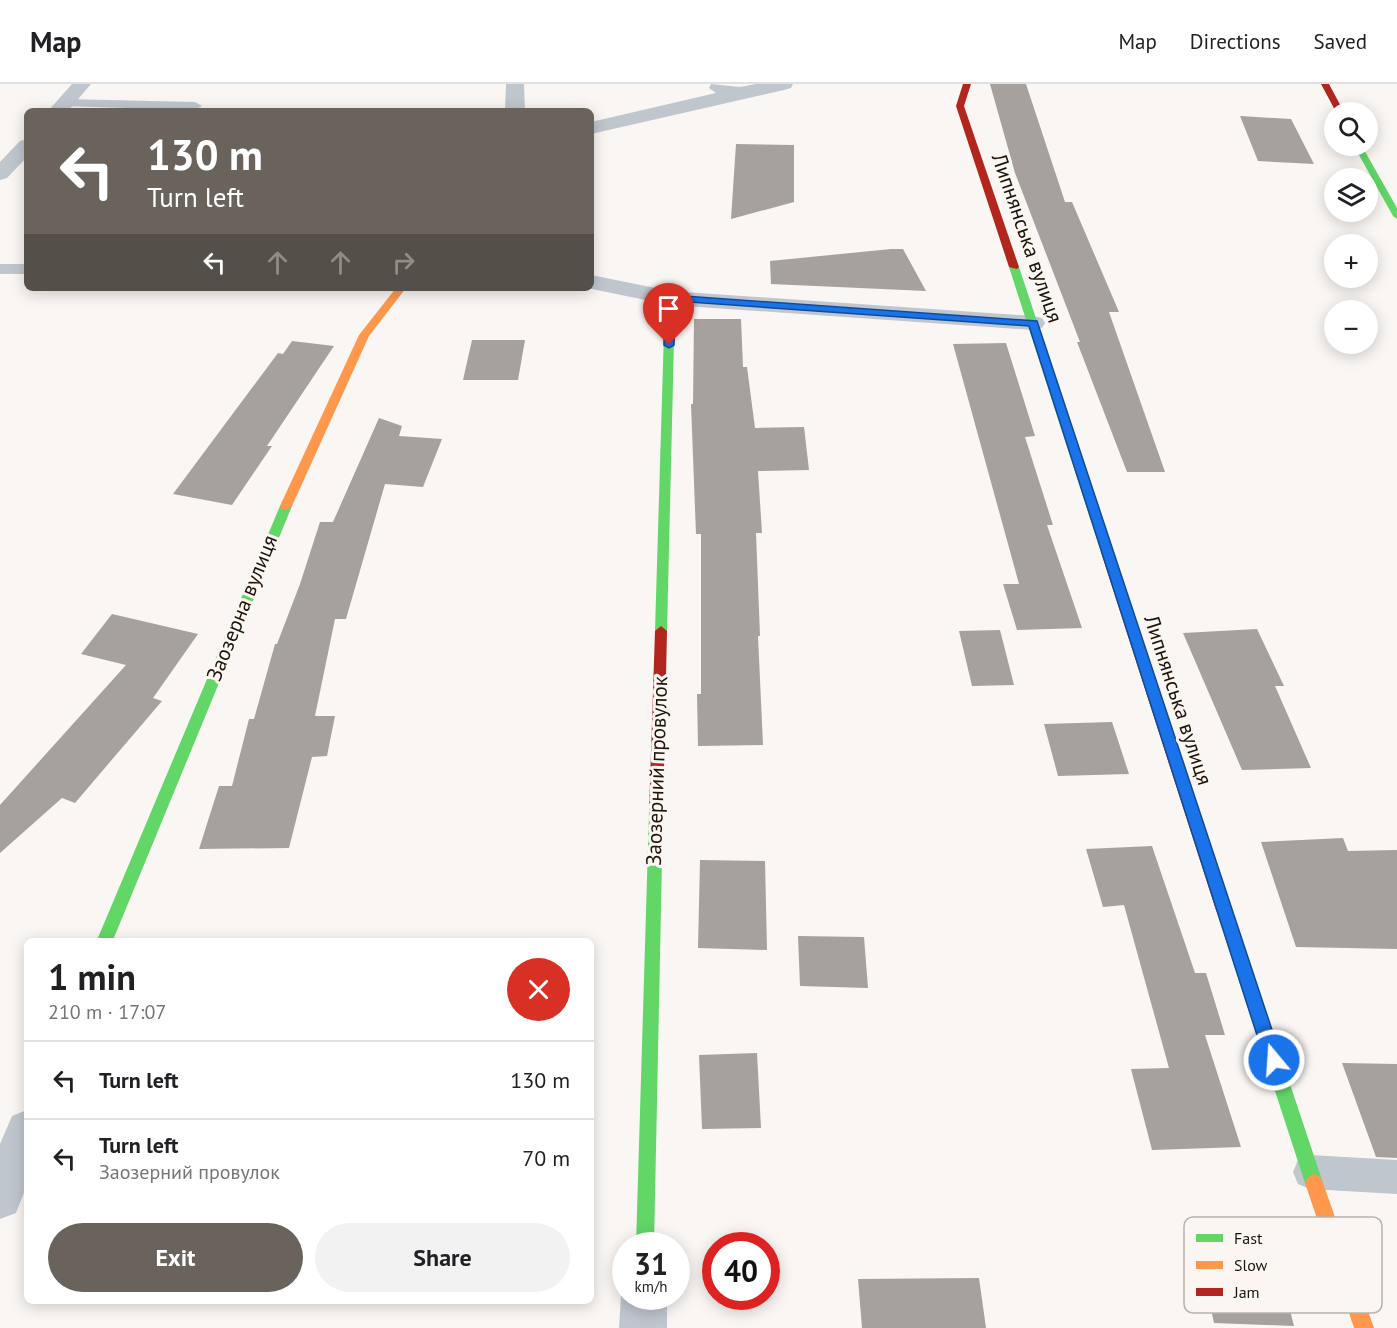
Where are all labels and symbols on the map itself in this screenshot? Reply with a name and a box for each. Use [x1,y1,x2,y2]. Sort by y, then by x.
street label: Липнянська вулиця [986,149,1069,326]
pin [643,283,694,345]
street label: Заозерна вулиця [200,531,283,685]
street label: Липнянська вулиця [1138,610,1219,788]
street label: Заозерний провулок [640,676,673,866]
position arrow [1242,1028,1306,1092]
legend [1184,1217,1382,1313]
text: Fast [1234,1228,1263,1248]
speed limit sign: 40 [702,1232,780,1310]
text: Slow [1234,1255,1268,1275]
text: Jam [1233,1282,1260,1302]

